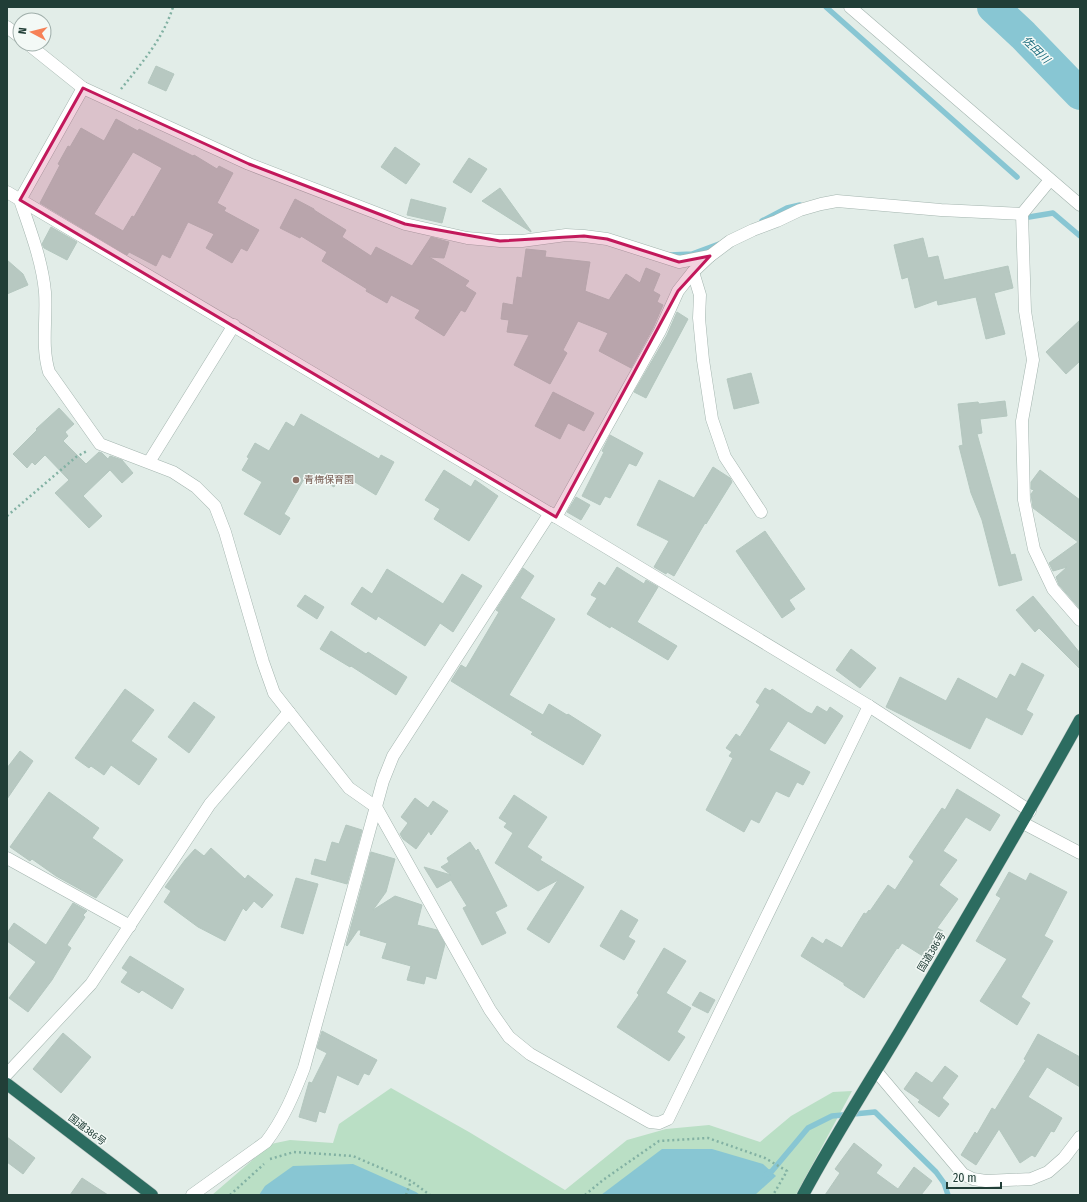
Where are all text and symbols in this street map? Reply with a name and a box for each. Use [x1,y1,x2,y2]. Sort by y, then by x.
north arrow [12,12,52,52]
text: N [16,27,29,35]
water label: 佐田川 [1020,34,1053,67]
place label: 青梅保育園 [304,474,354,486]
marker: 青梅保育園 [291,475,301,485]
street label: 国道386号 [915,930,949,974]
street label: 国道386号 [66,1112,108,1148]
scale bar [947,1164,1001,1190]
text: 20 m [953,1171,977,1185]

